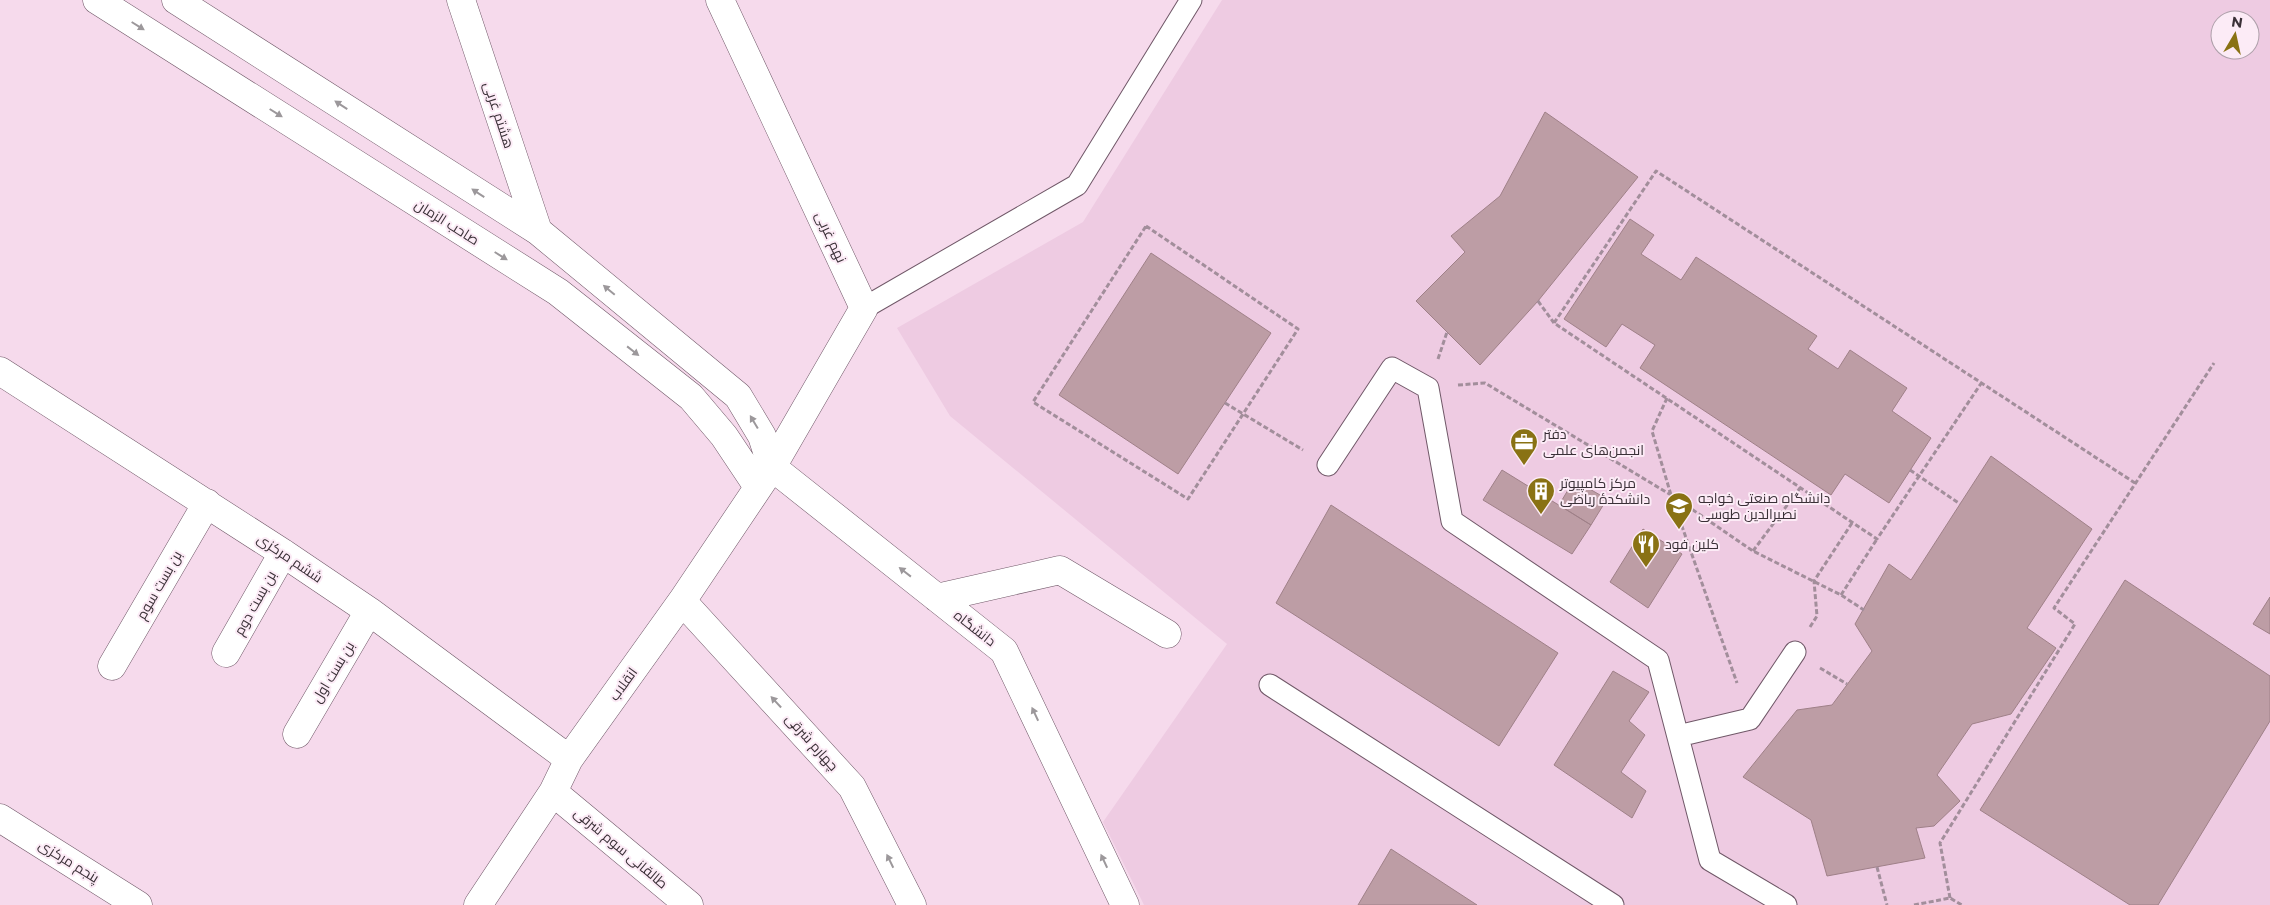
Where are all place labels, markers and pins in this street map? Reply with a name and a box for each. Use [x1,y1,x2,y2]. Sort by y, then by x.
place label: دفتر انجمن‌های علمی [1542,425,1644,459]
office icon: دفتر انجمن‌های علمی [1509,427,1539,466]
place label: مرکز کامپیوتر دانشکدهٔ ریاضی [1559,474,1650,508]
building icon: مرکز کامپیوتر دانشکدهٔ ریاضی [1526,476,1556,515]
place label: دانشگاه صنعتی خواجه نصیرالدین طوسی [1698,489,1830,523]
school or university icon: دانشگاه صنعتی خواجه نصیرالدین طوسی [1664,491,1694,530]
restaurant icon: کلین فود [1631,529,1661,568]
place label: کلین فود [1665,535,1719,553]

